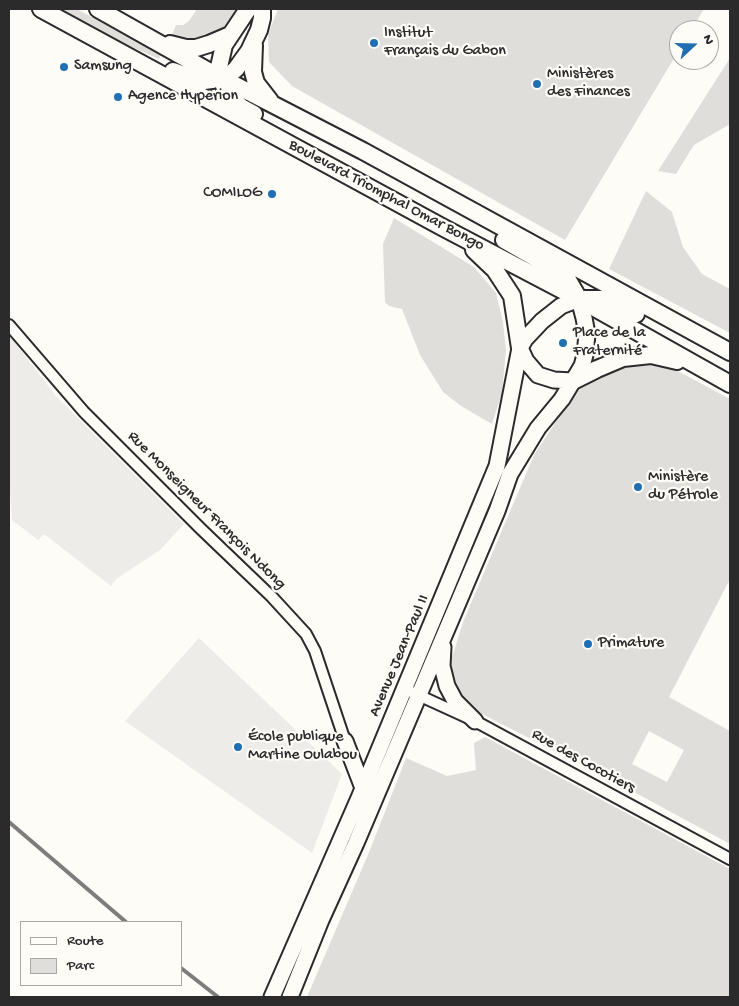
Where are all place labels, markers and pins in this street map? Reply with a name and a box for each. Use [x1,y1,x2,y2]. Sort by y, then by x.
place label: Institut Français du Gabon [384,24,506,62]
marker: Institut Français du Gabon [368,37,380,49]
place label: Samsung [74,57,132,77]
marker: Samsung [58,61,70,73]
place label: Ministères des Finances [547,65,630,103]
marker: Ministères des Finances [531,78,543,90]
place label: Agence Hyperion [128,87,238,107]
marker: Agence Hyperion [112,91,124,103]
place label: COMILOG [203,184,262,204]
marker: COMILOG [266,188,278,200]
place label: Place de la Fraternité [573,324,646,362]
marker: Place de la Fraternité [557,337,569,349]
place label: Ministère du Pétrole [648,468,718,506]
marker: Ministère du Pétrole [632,481,644,493]
place label: Primature [598,634,664,654]
marker: Primature [582,638,594,650]
place label: École publique Martine Oulabou [248,728,357,766]
marker: École publique Martine Oulabou [232,741,244,753]

